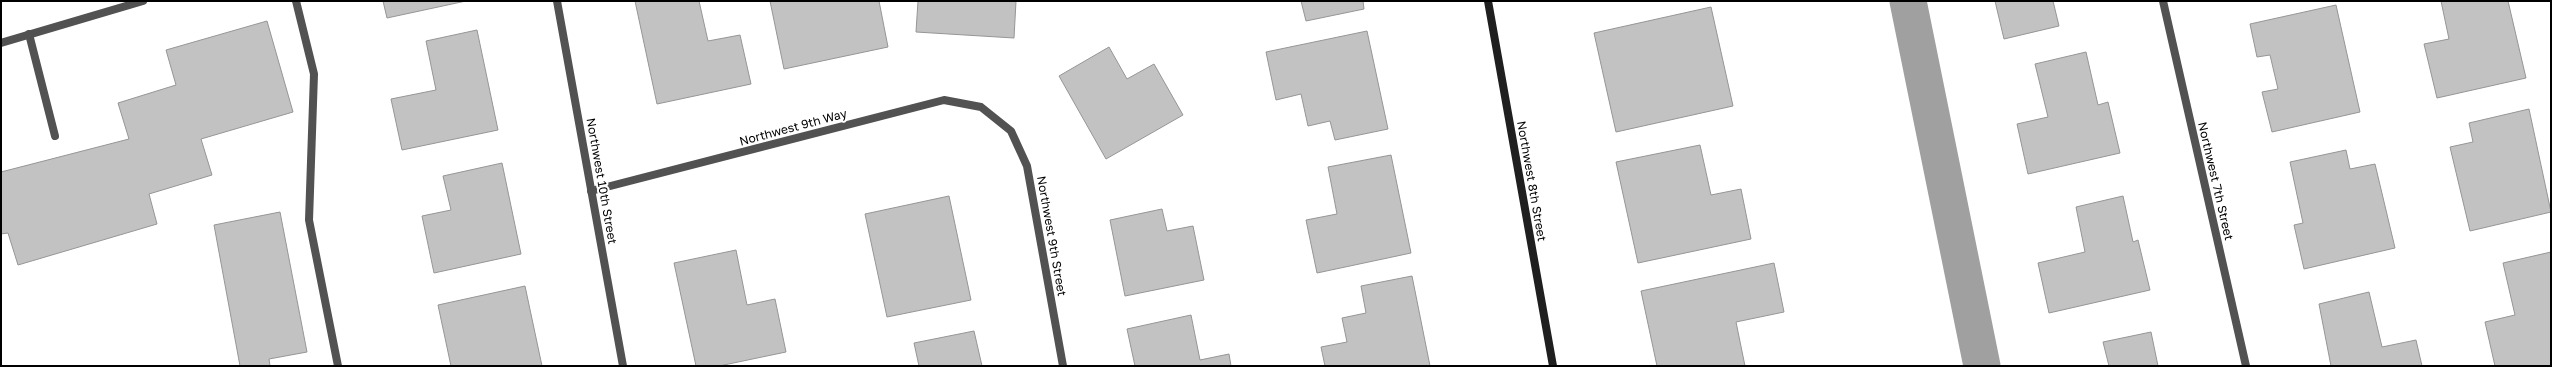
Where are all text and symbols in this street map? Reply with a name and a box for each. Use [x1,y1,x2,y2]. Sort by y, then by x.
street label: Northwest 9th Way [738,105,849,149]
street label: Northwest 10th Street [584,117,621,246]
street label: Northwest 8th Street [1514,120,1550,243]
street label: Northwest 7th Street [2195,120,2237,242]
street label: Northwest 9th Street [1034,175,1070,298]

